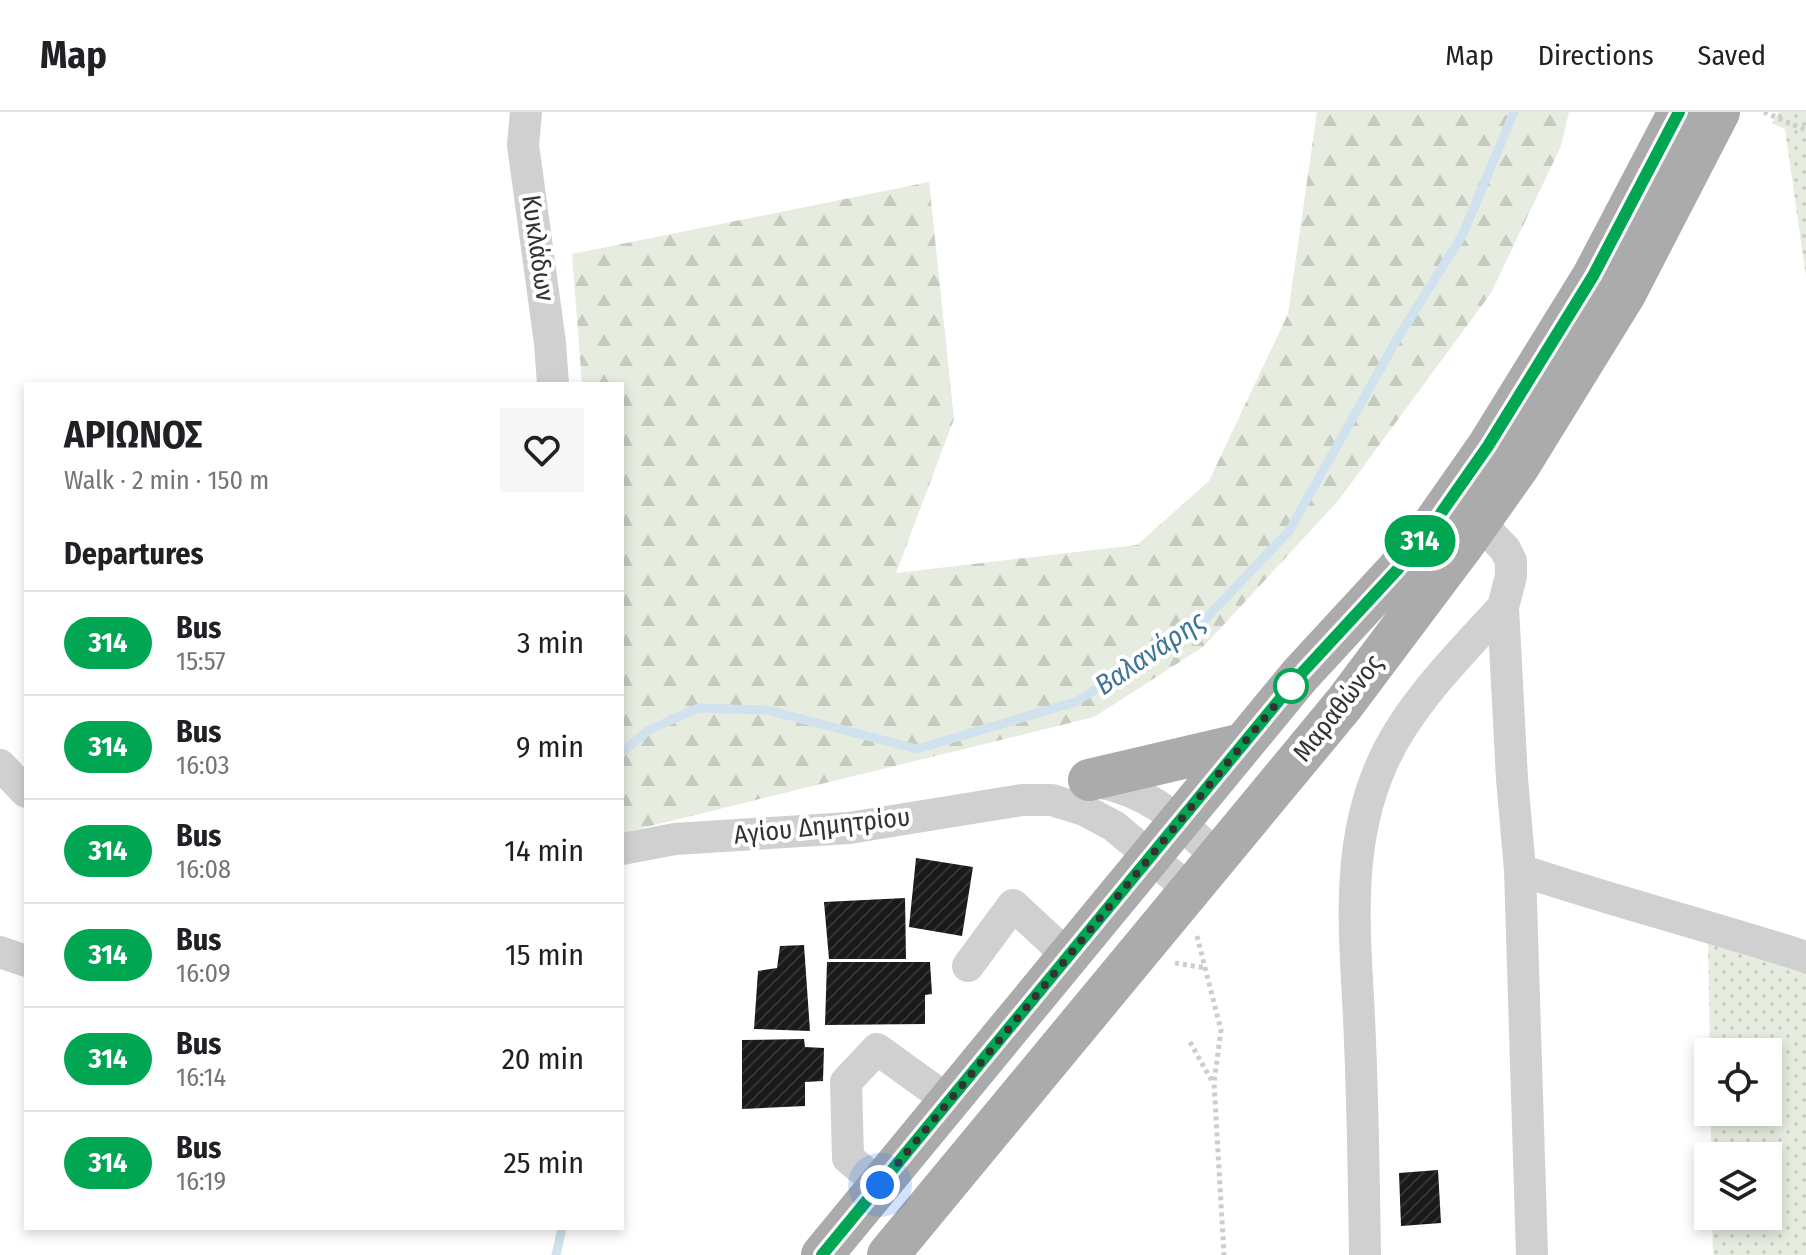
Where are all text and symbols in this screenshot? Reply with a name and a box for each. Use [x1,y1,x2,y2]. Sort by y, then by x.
text: Map [40,32,107,78]
text: Map [1445,39,1494,72]
text: Directions [1538,39,1654,72]
text: Saved [1698,39,1766,72]
street label: Κυκλάδων [515,193,561,304]
button: heart [500,408,584,492]
text: ΑΡΙΩΝΟΣ [64,412,202,458]
text: Walk · 2 min · 150 m [64,465,269,496]
line badge: 314 [1374,515,1466,567]
text: 314 [1401,524,1439,557]
text: Departures [64,536,204,572]
water label: Βαλανάρης [1089,603,1212,702]
text: Bus [176,610,221,646]
text: 3 min [517,625,584,661]
text: 314 [89,626,127,659]
text: 15:57 [176,646,226,677]
street label: Μαραθώνος [1287,648,1389,768]
unlabelled marker [1274,669,1308,703]
text: Bus [176,714,221,750]
text: 9 min [516,729,584,765]
text: 314 [89,730,127,763]
text: 16:03 [176,750,230,781]
street label: Αγίου Δημητρίου [732,801,912,851]
text: Bus [176,818,221,854]
text: 14 min [504,833,584,869]
text: 314 [89,834,127,867]
text: 16:08 [176,854,231,885]
text: Bus [176,922,221,958]
text: 15 min [505,937,584,973]
text: 314 [89,938,127,971]
text: 16:09 [176,958,231,989]
text: Bus [176,1026,221,1062]
map controls [1694,1038,1782,1230]
button: locate [1694,1038,1782,1126]
text: 20 min [502,1041,584,1077]
text: 314 [89,1042,127,1075]
text: 16:14 [176,1062,226,1093]
text: Bus [176,1130,221,1166]
button: layers [1694,1142,1782,1230]
text: 25 min [504,1145,584,1181]
text: 314 [89,1146,127,1179]
your location [860,1165,900,1205]
text: 16:19 [176,1166,226,1197]

